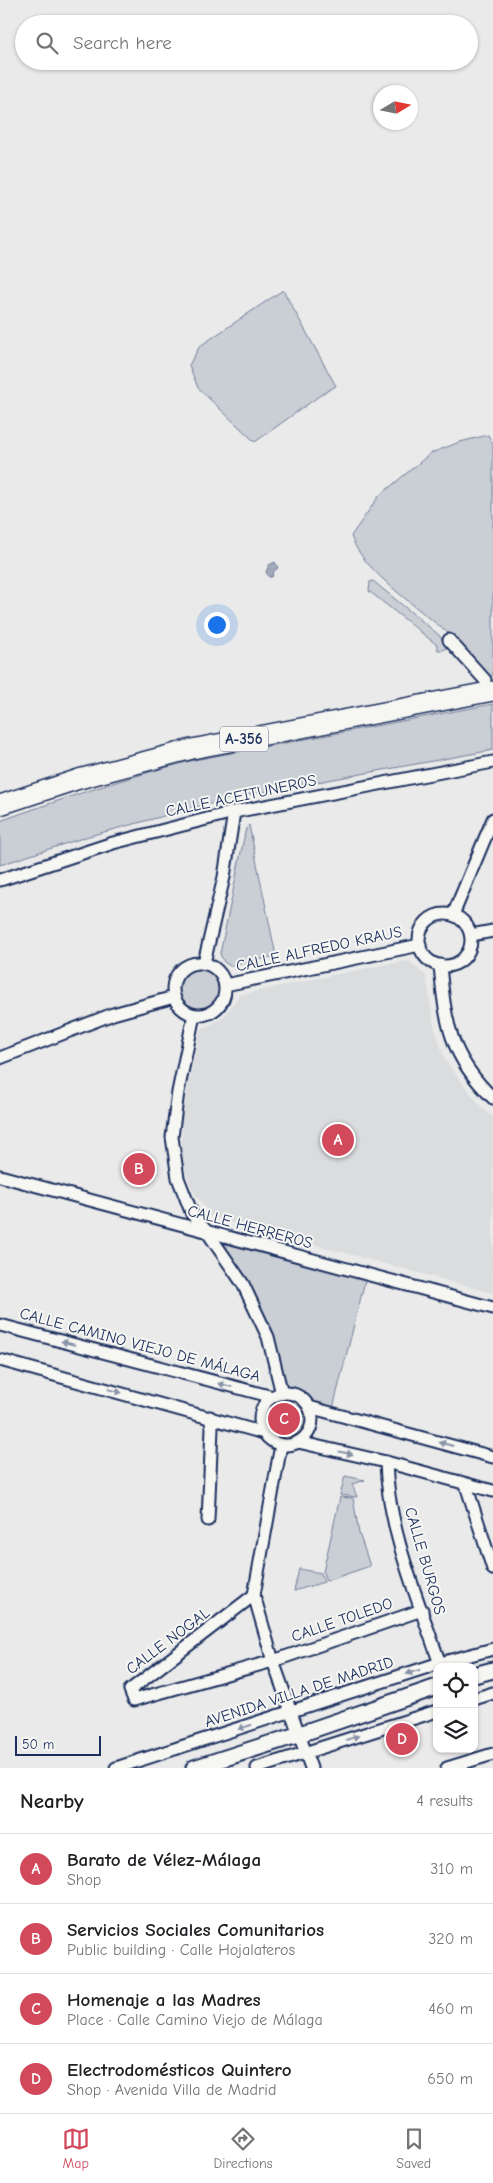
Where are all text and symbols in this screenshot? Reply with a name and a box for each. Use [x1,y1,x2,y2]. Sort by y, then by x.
search box [15,15,478,70]
icon: search [33,29,61,57]
text: Search here [73,32,172,54]
north arrow [373,85,418,130]
your location [204,612,230,638]
road number: A-356 [220,726,268,752]
street label: CALLE ACEITUNEROS [164,771,318,821]
street label: CALLE ALFREDO KRAUS [234,923,404,975]
pin: A [322,1121,354,1159]
pin: B [123,1150,155,1188]
street label: CALLE HERREROS [186,1202,315,1252]
street label: CALLE CAMINO VIEJO DE MÁLAGA [18,1303,262,1386]
one-way arrow [61,1339,76,1347]
one-way arrow [218,1381,233,1389]
one-way arrow [107,1388,122,1396]
pin: C [268,1400,300,1438]
one-way arrow [438,1440,454,1448]
one-way arrow [338,1449,353,1457]
street label: CALLE BURGOS [401,1505,449,1617]
street label: CALLE TOLEDO [289,1594,395,1646]
street label: CALLE NOGAL [123,1604,213,1678]
street label: AVENIDA VILLA DE MADRID [202,1653,396,1731]
map controls [433,1663,478,1753]
button: locate [433,1663,478,1708]
one-way arrow [405,1669,420,1676]
button: layers [433,1708,478,1753]
pin: D [386,1720,418,1758]
one-way arrow [237,1723,252,1731]
scale bar [15,1733,101,1756]
one-way arrow [345,1734,360,1742]
text: 50 m [22,1736,54,1753]
text: Nearby [20,1789,84,1813]
text: 4 results [416,1792,473,1810]
text: Barato de Vélez-Málaga [67,1849,261,1871]
text: A [32,1860,40,1878]
text: 310 m [430,1860,473,1878]
text: Shop [67,1871,101,1889]
text: Servicios Sociales Comunitarios [67,1919,324,1941]
text: B [31,1930,41,1948]
text: 320 m [428,1930,473,1948]
text: Public building · Calle Hojalateros [67,1941,295,1959]
text: Homenaje a las Madres [67,1989,261,2011]
text: C [31,2000,41,2018]
text: 460 m [428,2000,473,2018]
text: Place · Calle Camino Viejo de Málaga [67,2011,323,2029]
text: Electrodomésticos Quintero [67,2059,291,2081]
text: D [31,2070,41,2088]
text: 650 m [427,2070,473,2088]
text: Shop · Avenida Villa de Madrid [67,2081,276,2099]
tab: Map [62,2125,90,2172]
tab: Directions [213,2125,273,2172]
tab: Saved [396,2125,431,2172]

